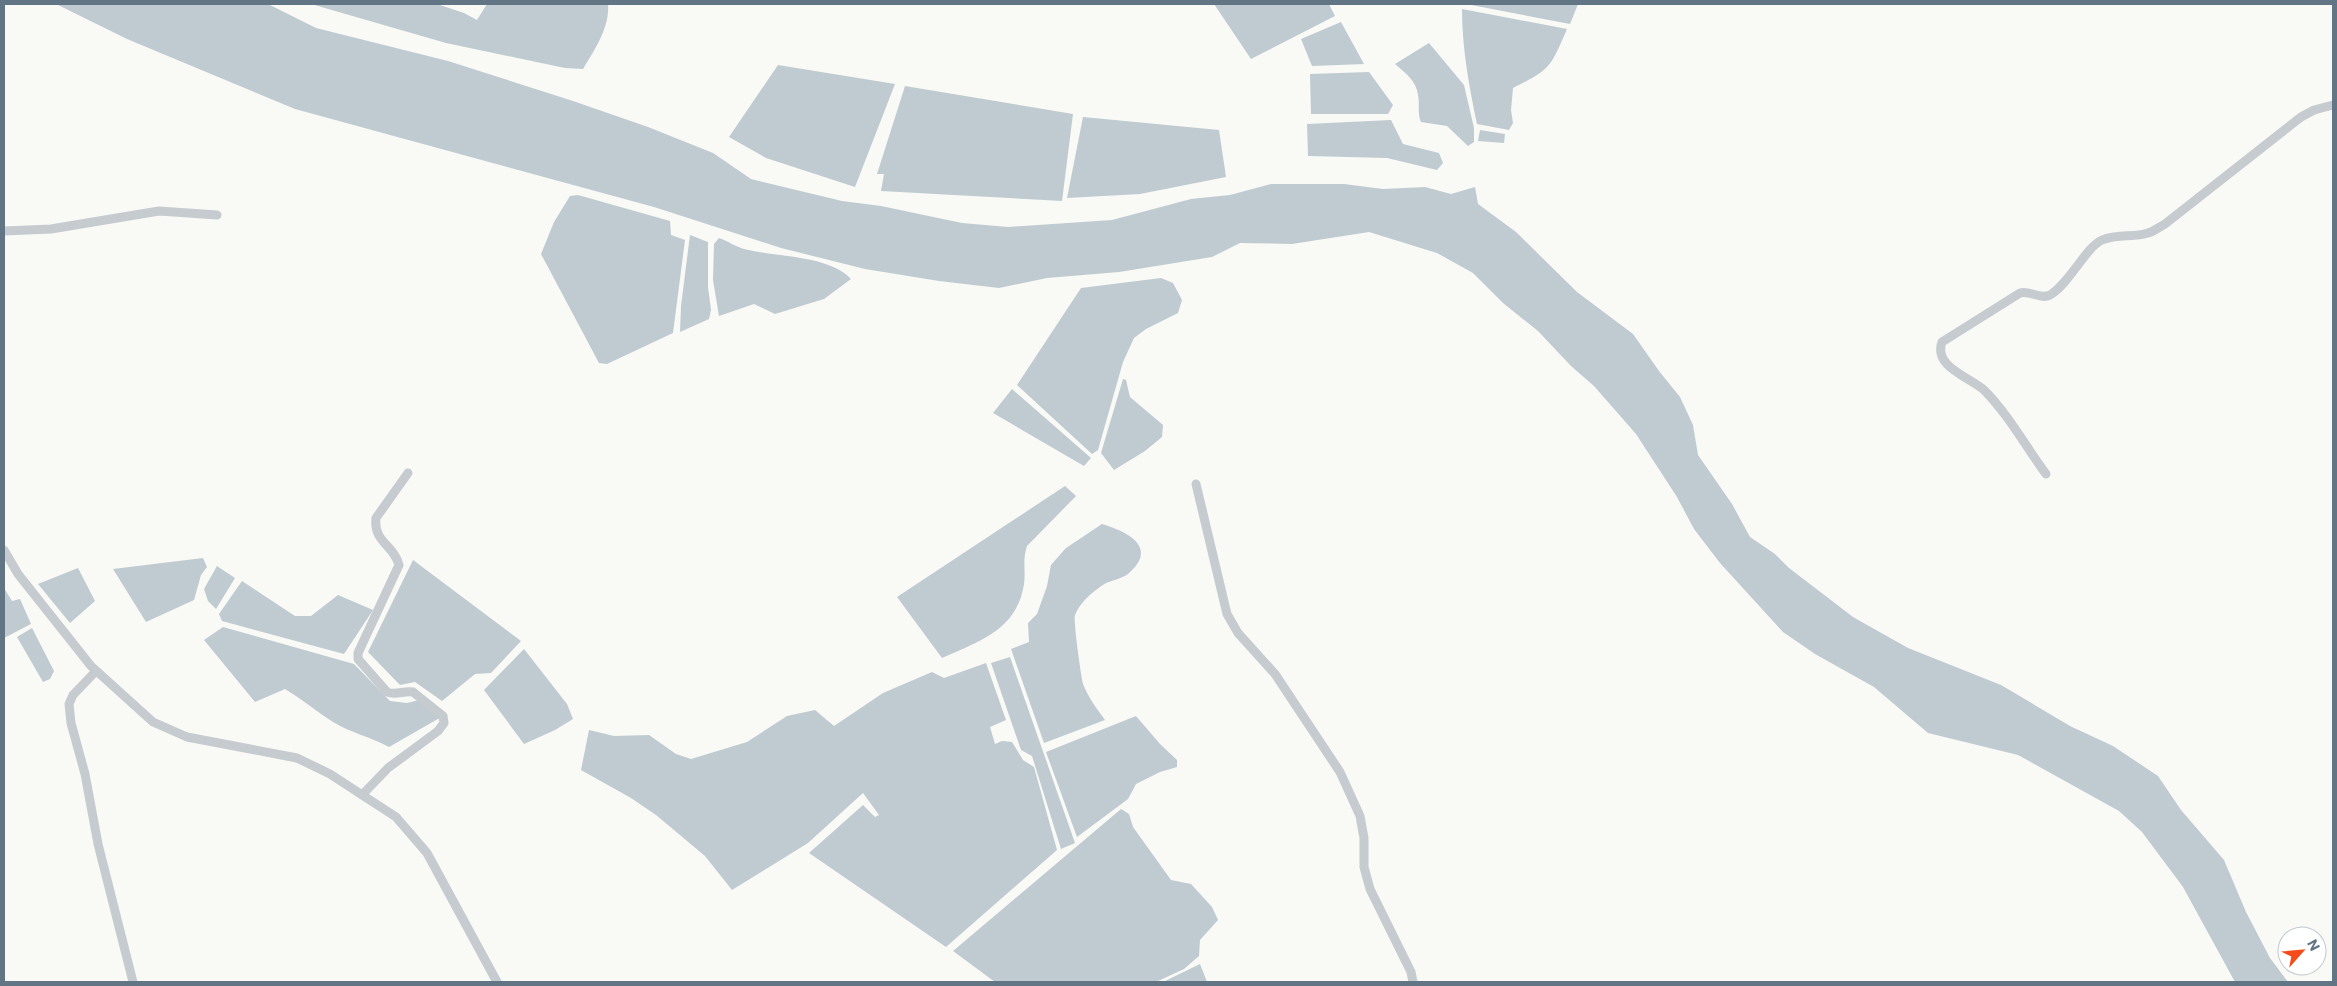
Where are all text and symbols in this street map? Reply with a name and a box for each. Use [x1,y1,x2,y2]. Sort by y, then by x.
north arrow [2277,926,2327,976]
text: N [2304,936,2324,953]

